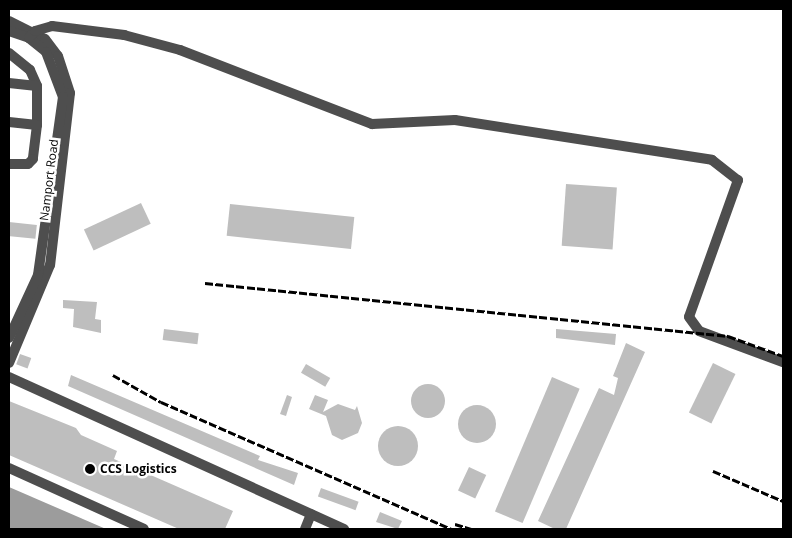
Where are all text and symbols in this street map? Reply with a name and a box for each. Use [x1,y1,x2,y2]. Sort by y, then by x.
street label: Namport Road [37,138,61,222]
place label: CCS Logistics [100,462,177,476]
marker: CCS Logistics [84,463,96,475]

